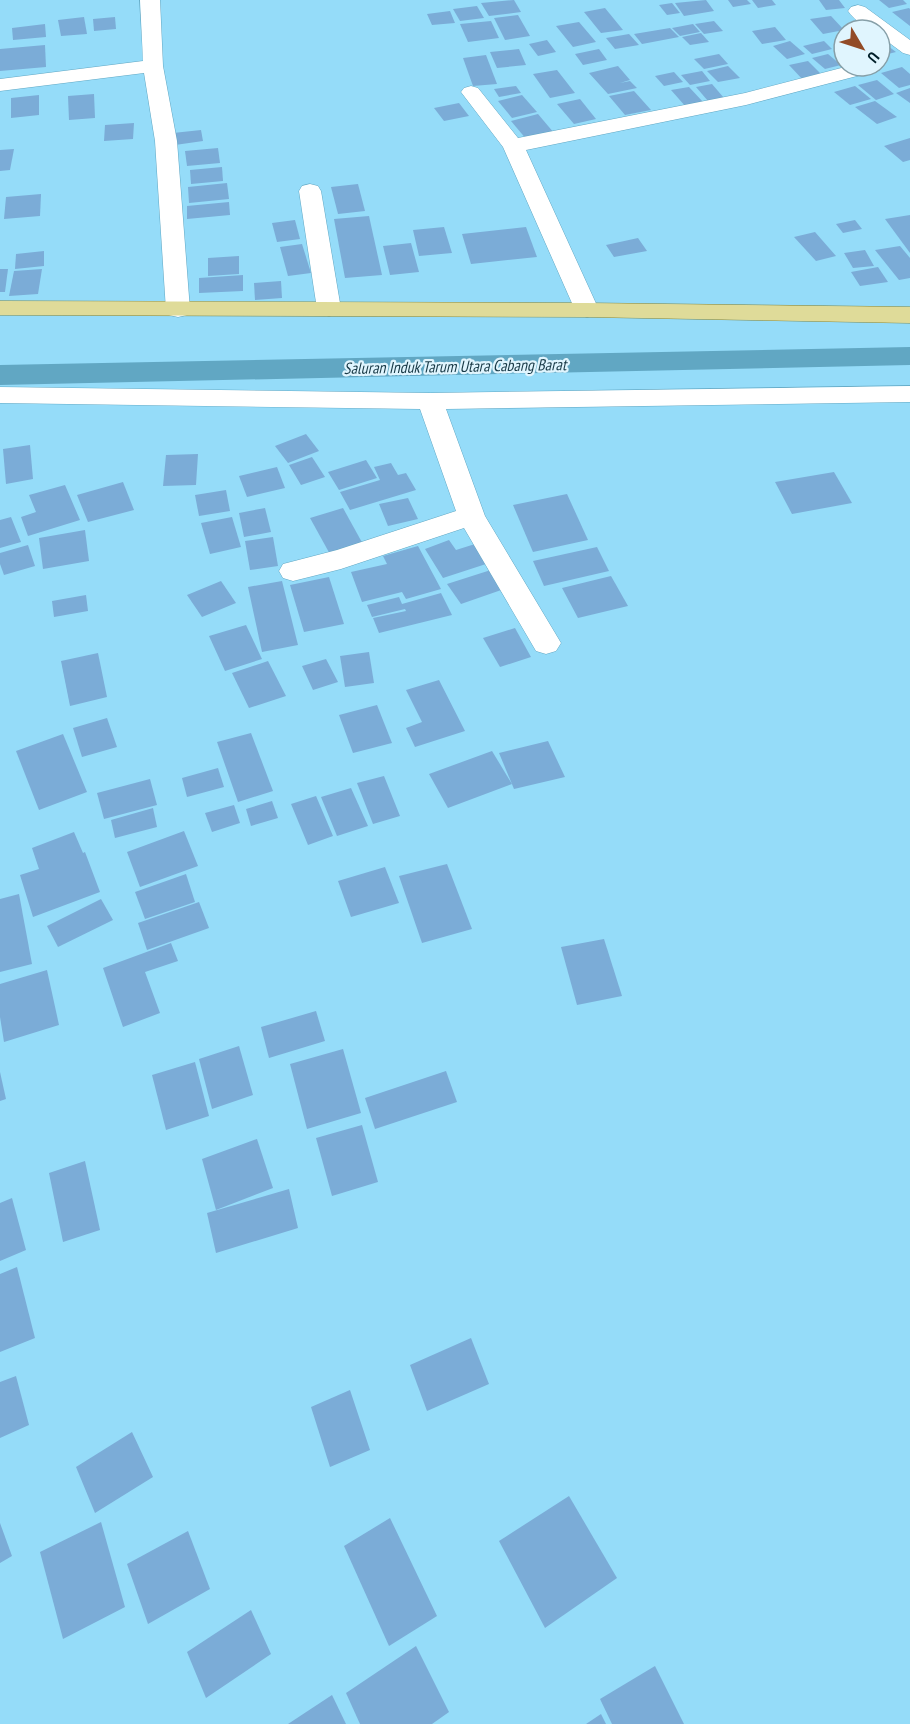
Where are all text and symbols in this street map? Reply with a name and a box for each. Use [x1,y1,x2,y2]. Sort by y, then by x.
north arrow [832,18,892,78]
text: U [863,48,884,67]
water label: Saluran Induk Tarum Utara Cabang Barat [344,354,568,378]

